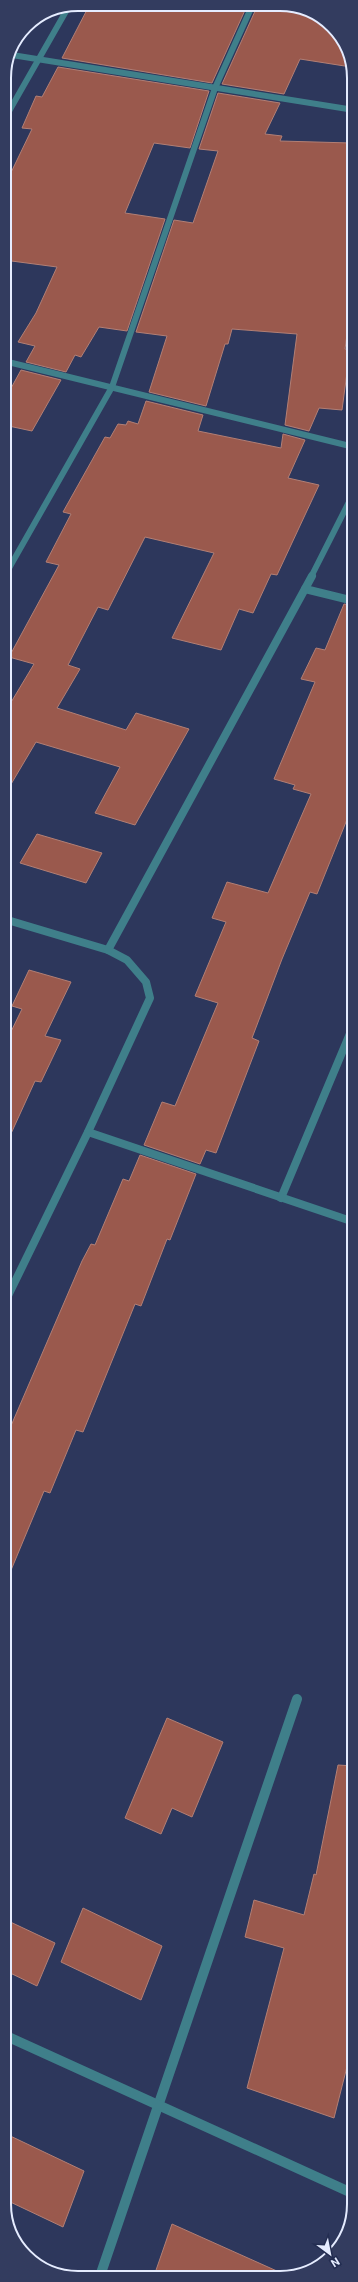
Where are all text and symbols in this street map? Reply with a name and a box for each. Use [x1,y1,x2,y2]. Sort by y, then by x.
north arrow [310,2234,350,2274]
text: N [328,2254,342,2270]

